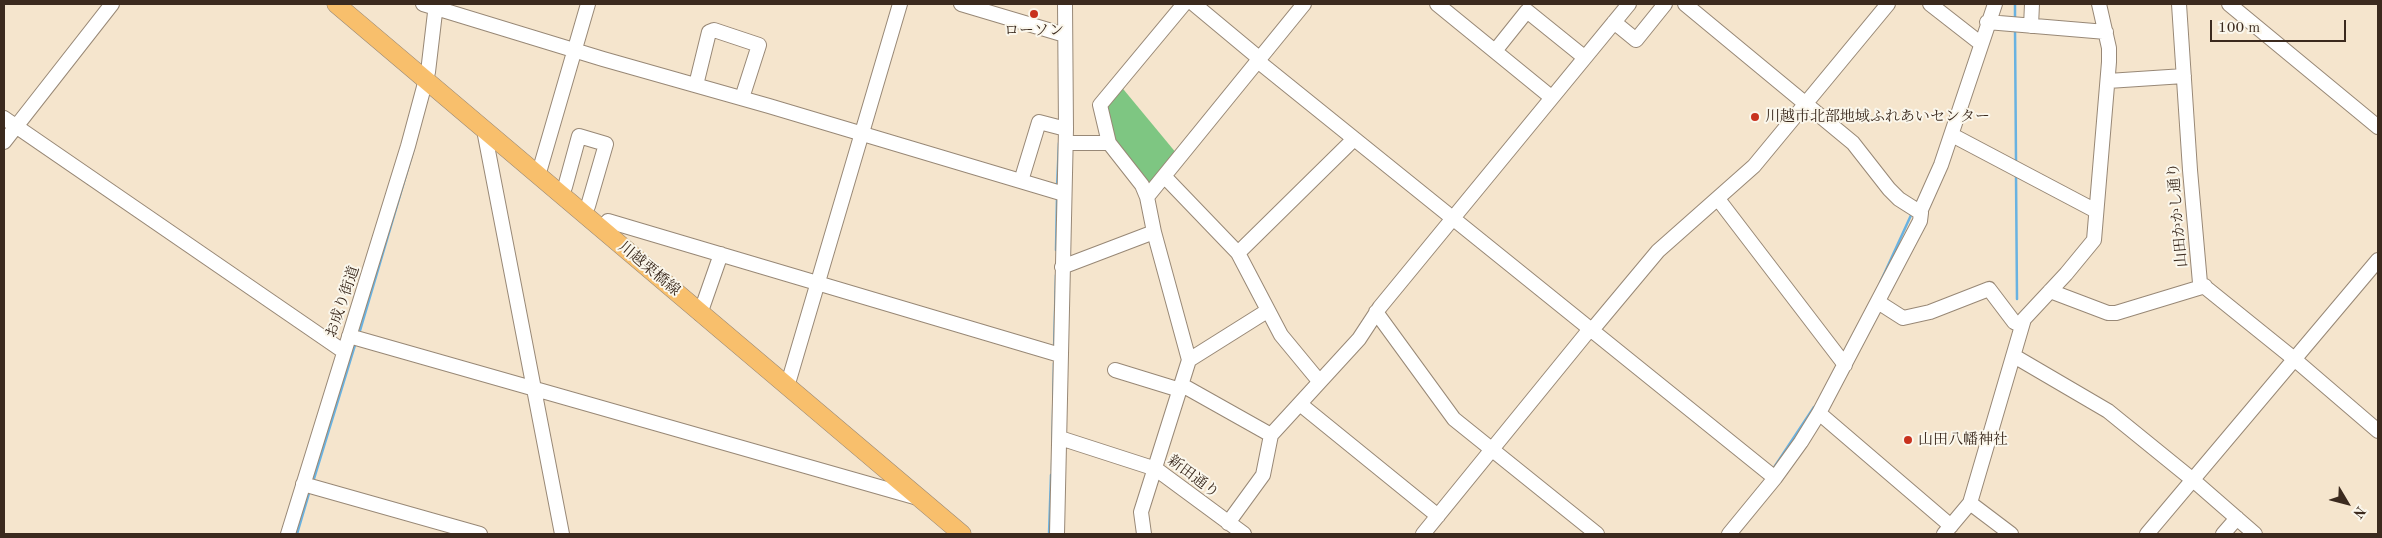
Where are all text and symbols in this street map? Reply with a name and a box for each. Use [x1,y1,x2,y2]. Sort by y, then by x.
marker: ローソン [1028,8,1040,20]
scale bar [2212,10,2348,42]
text: 100 m [2218,21,2260,36]
place label: ローソン [1004,22,1064,40]
place label: 川越市北部地域ふれあいセンター [1765,108,1990,126]
marker: 川越市北部地域ふれあいセンター [1749,111,1761,123]
street label: 山田かかし通り [2164,162,2192,268]
street label: 川越栗橋線 [614,238,684,300]
street label: お成り街道 [322,264,364,340]
place label: 山田八幡神社 [1918,431,2008,449]
marker: 山田八幡神社 [1902,434,1914,446]
street label: 新田通り [1164,452,1222,502]
north arrow [2322,478,2372,528]
text: N [2350,504,2368,521]

